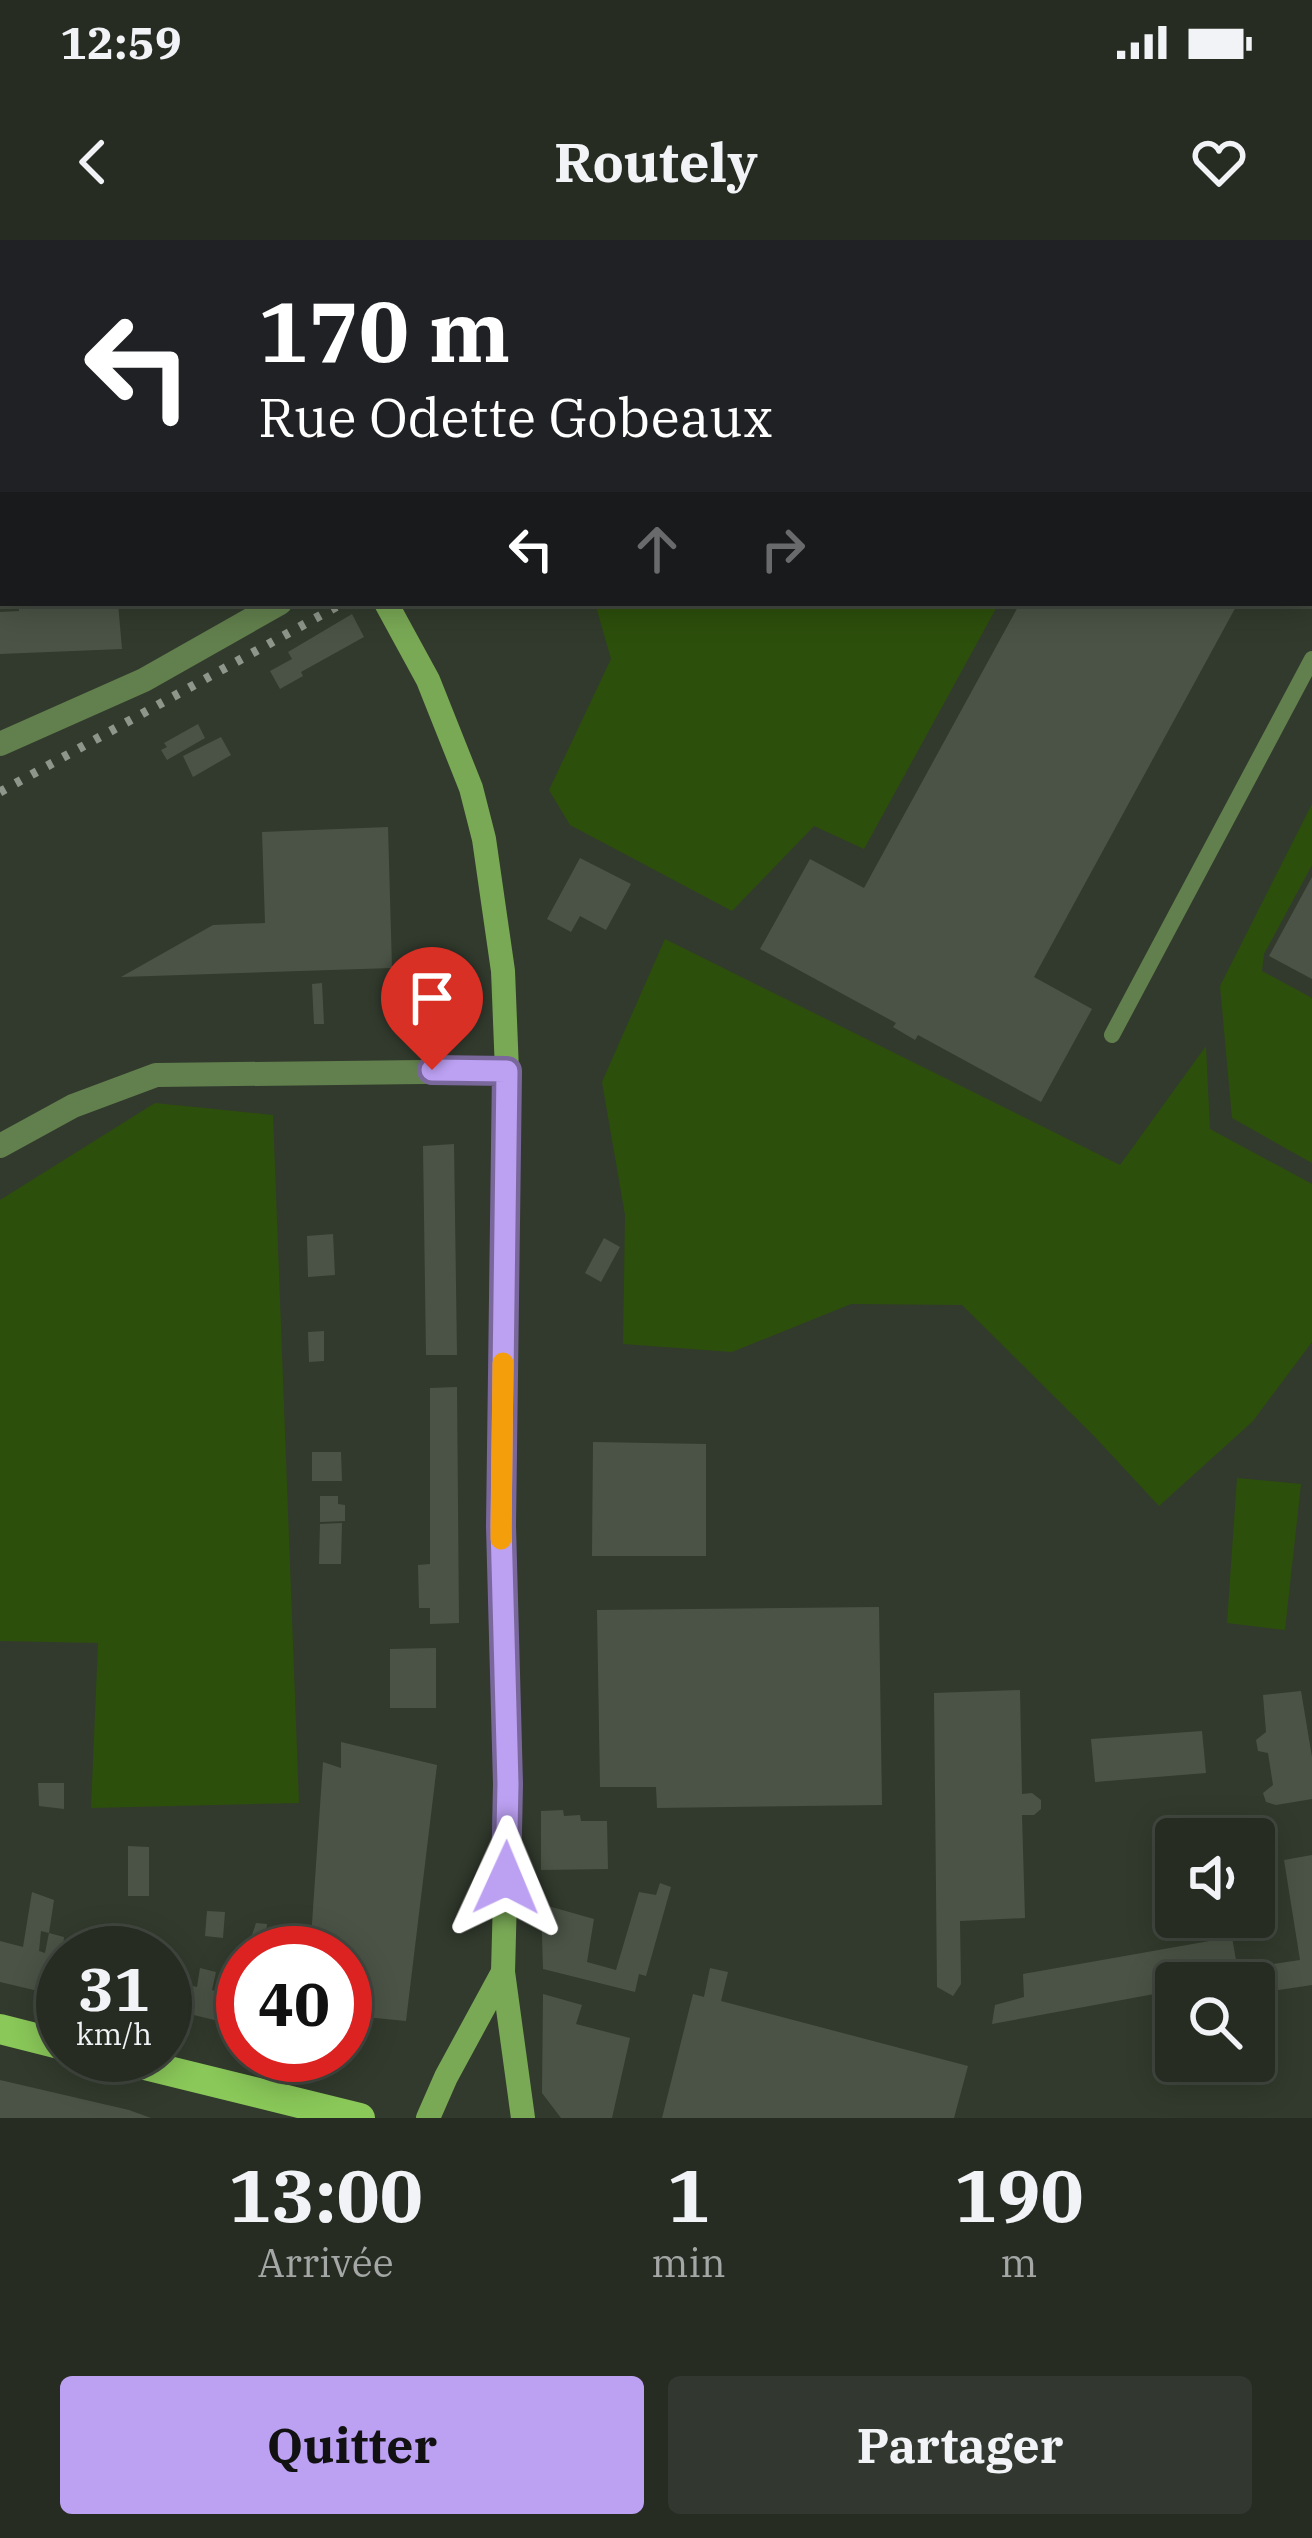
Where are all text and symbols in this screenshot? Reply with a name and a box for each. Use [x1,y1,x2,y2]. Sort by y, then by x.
text: 12:59 [60,13,182,71]
text: Routely [554,127,758,197]
icon: back [60,129,126,195]
icon: heart [1186,129,1252,195]
text: 170 m [258,276,510,385]
icon: left [60,288,216,444]
text: Rue Odette Gobeaux [258,382,773,452]
icon: left [498,516,564,582]
icon: ahead [624,516,690,582]
icon: right [750,516,816,582]
pin [381,947,483,1070]
icon: arrive [399,965,465,1031]
position arrow [443,1815,569,1941]
map controls [1155,1818,1275,2082]
button: sound [1155,1818,1275,1938]
speed limit sign: 40 [216,1926,372,2082]
text: 31 [78,1949,150,2028]
button: search [1155,1962,1275,2082]
text: km/h [76,2014,152,2053]
text: 13:00 [228,2148,423,2242]
text: 1 [667,2148,710,2242]
text: 190 [954,2148,1084,2242]
text: Arrivée [258,2237,394,2288]
text: min [651,2237,726,2288]
text: m [1000,2237,1037,2288]
button: Quitter [60,2376,644,2514]
button: Partager [668,2376,1252,2514]

